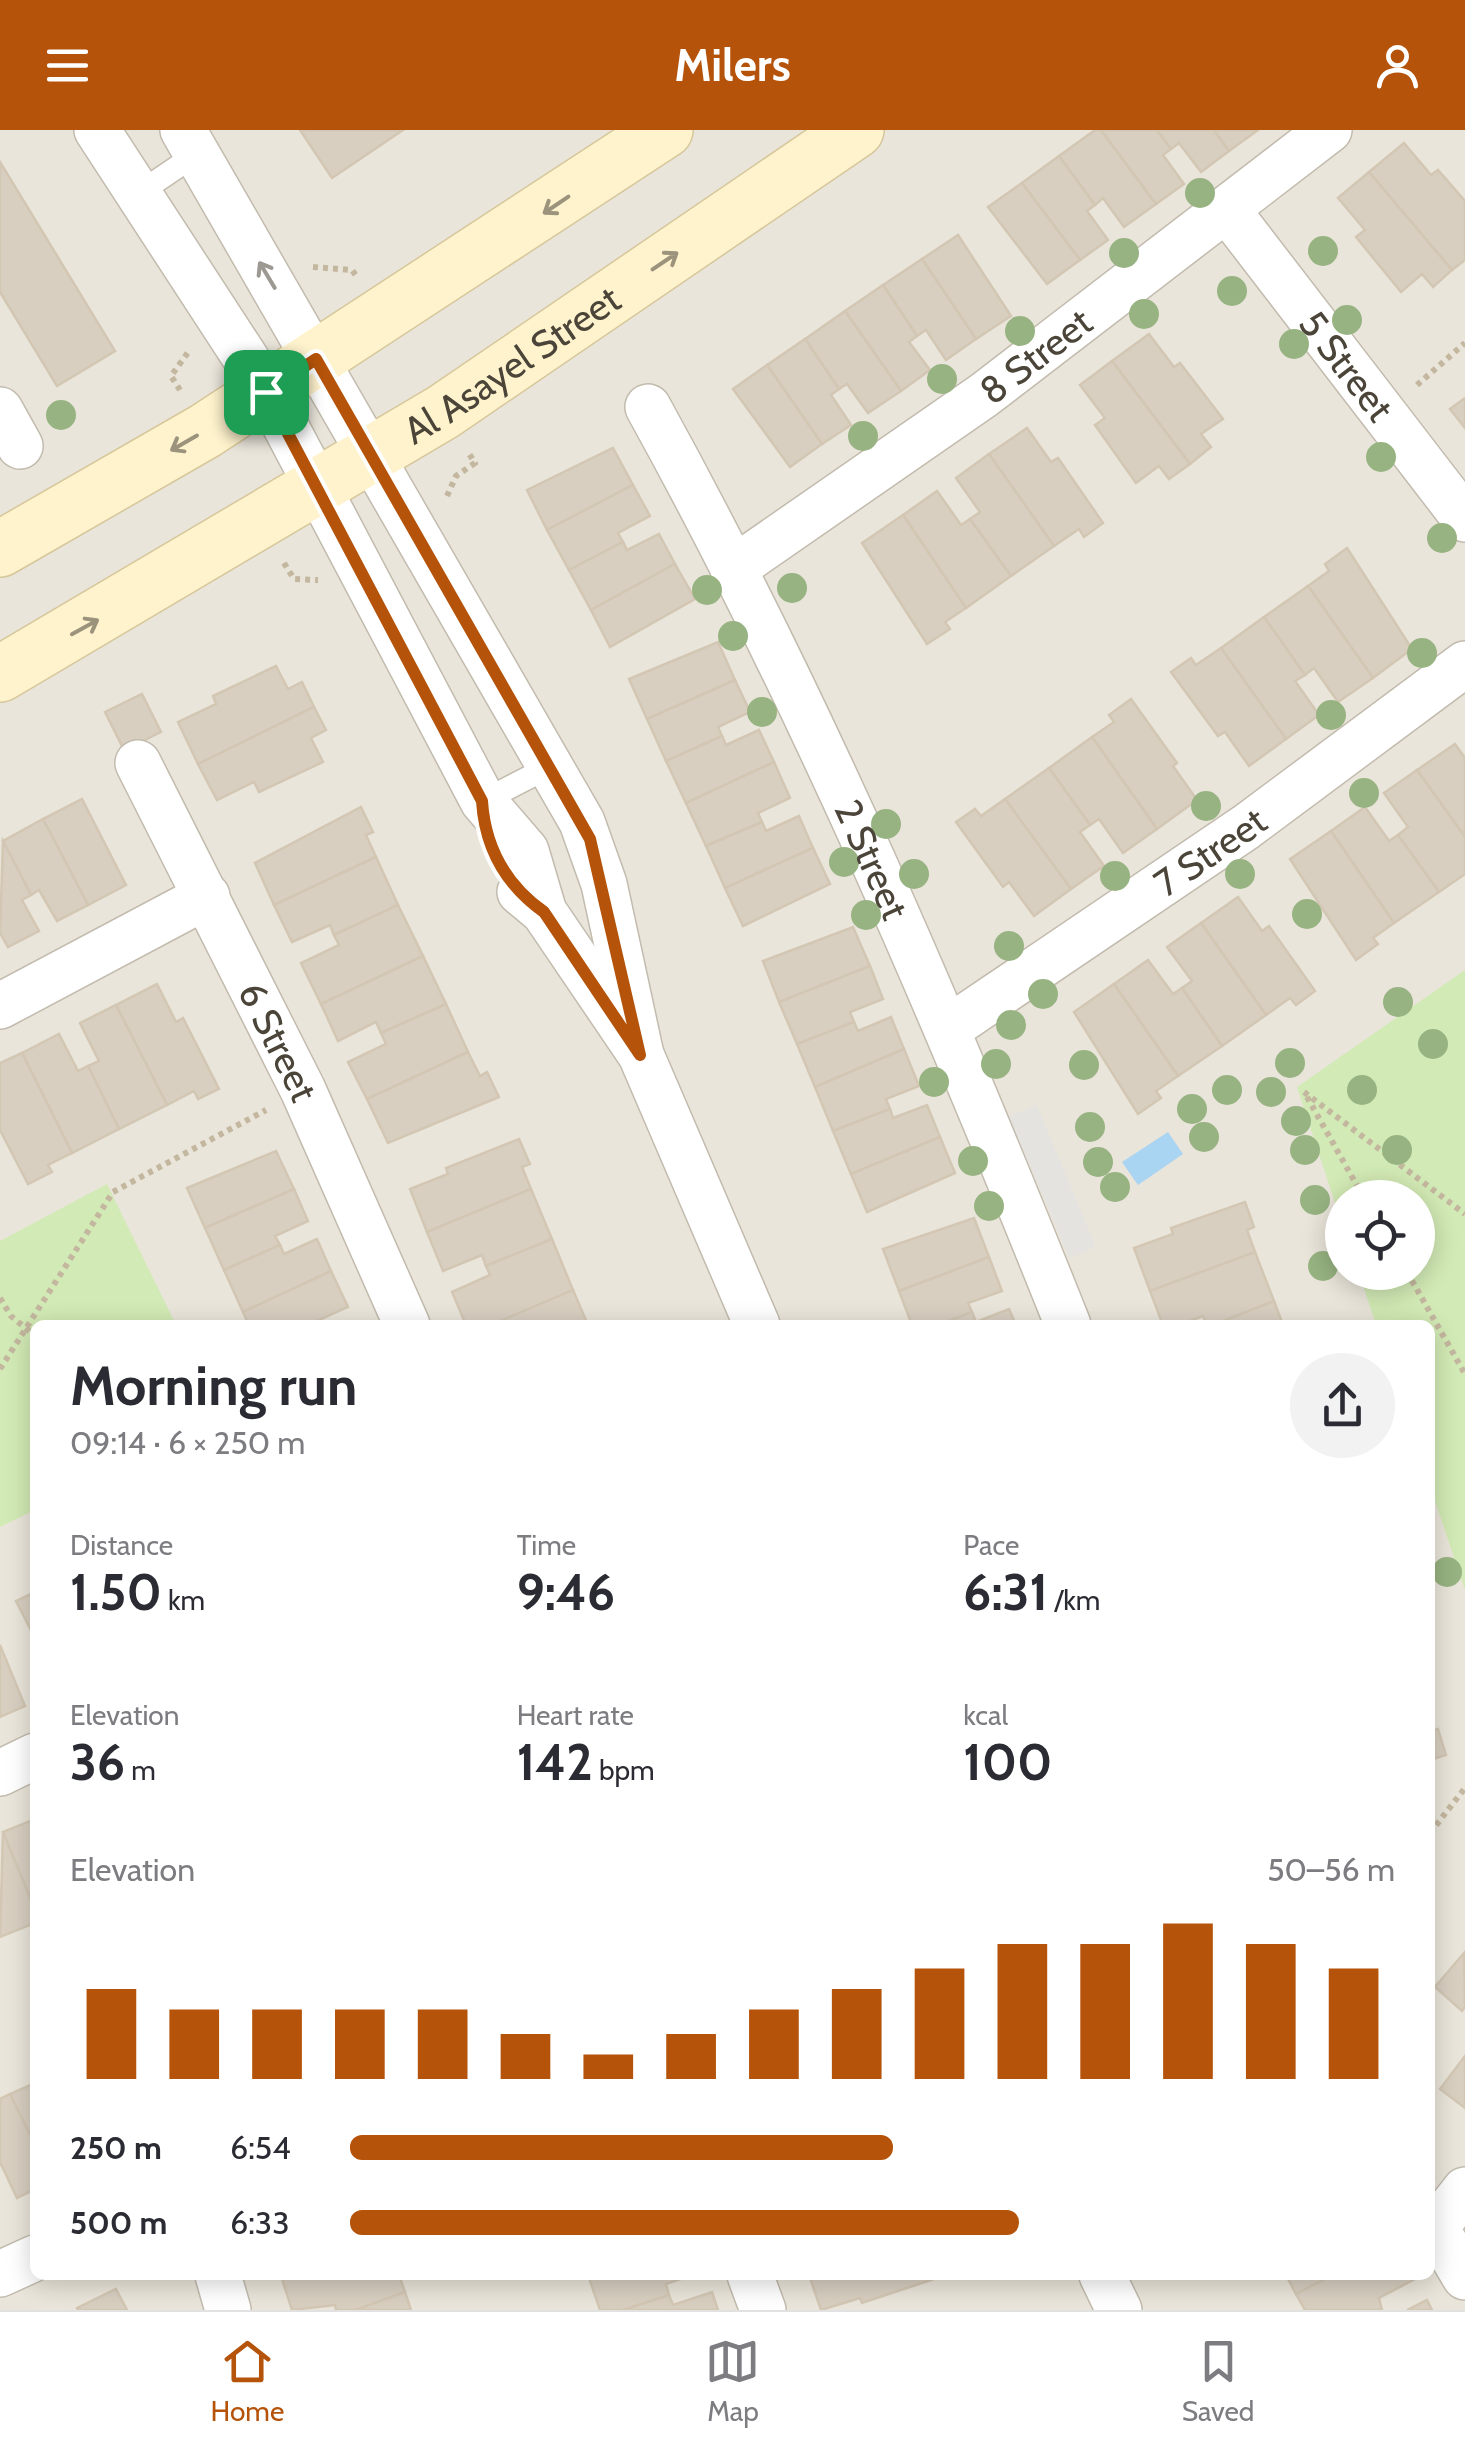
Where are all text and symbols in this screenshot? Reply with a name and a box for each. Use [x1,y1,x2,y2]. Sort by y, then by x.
icon: menu [40,38,95,93]
text: Milers [674,38,791,92]
icon: person [1370,38,1425,93]
one-way arrow [542,194,570,215]
one-way arrow [651,251,679,272]
one-way arrow [257,261,277,290]
street label: Al Asayel Street [395,275,629,454]
street label: 8 Street [970,298,1101,414]
street label: 5 Street [1290,301,1404,430]
pin [224,350,309,435]
icon: arrive [239,365,294,420]
one-way arrow [170,433,199,453]
one-way arrow [70,616,100,636]
street label: 2 Street [825,792,920,927]
street label: 7 Street [1145,797,1275,906]
street label: 6 Street [229,974,328,1109]
map controls [1325,1180,1435,1290]
button: locate [1325,1180,1435,1290]
text: Morning run [70,1352,357,1419]
button: share [1290,1353,1395,1458]
text: 09:14 · 6 × 250 m [70,1423,305,1462]
text: Distance [70,1528,173,1562]
text: Time [517,1528,576,1562]
text: Pace [963,1528,1019,1562]
text: 1.50 [70,1562,162,1623]
text: 9:46 [517,1562,615,1623]
text: 6:31 [963,1562,1048,1623]
text: km [162,1583,205,1617]
text: /km [1048,1583,1100,1617]
text: Elevation [70,1698,179,1732]
text: Heart rate [517,1698,634,1732]
text: kcal [963,1698,1008,1732]
text: 36 [70,1732,125,1793]
text: 142 [517,1732,593,1793]
text: 100 [963,1732,1052,1793]
text: m [125,1753,156,1787]
text: bpm [593,1753,655,1787]
text: Elevation [70,1850,195,1889]
text: 50–56 m [1267,1850,1395,1889]
text: 250 m [70,2128,162,2167]
text: 6:54 [230,2128,291,2167]
text: 500 m [70,2203,167,2242]
text: 6:33 [230,2203,289,2242]
tab: Home [211,2334,284,2428]
tab: Map [705,2334,760,2428]
tab: Saved [1182,2334,1254,2428]

